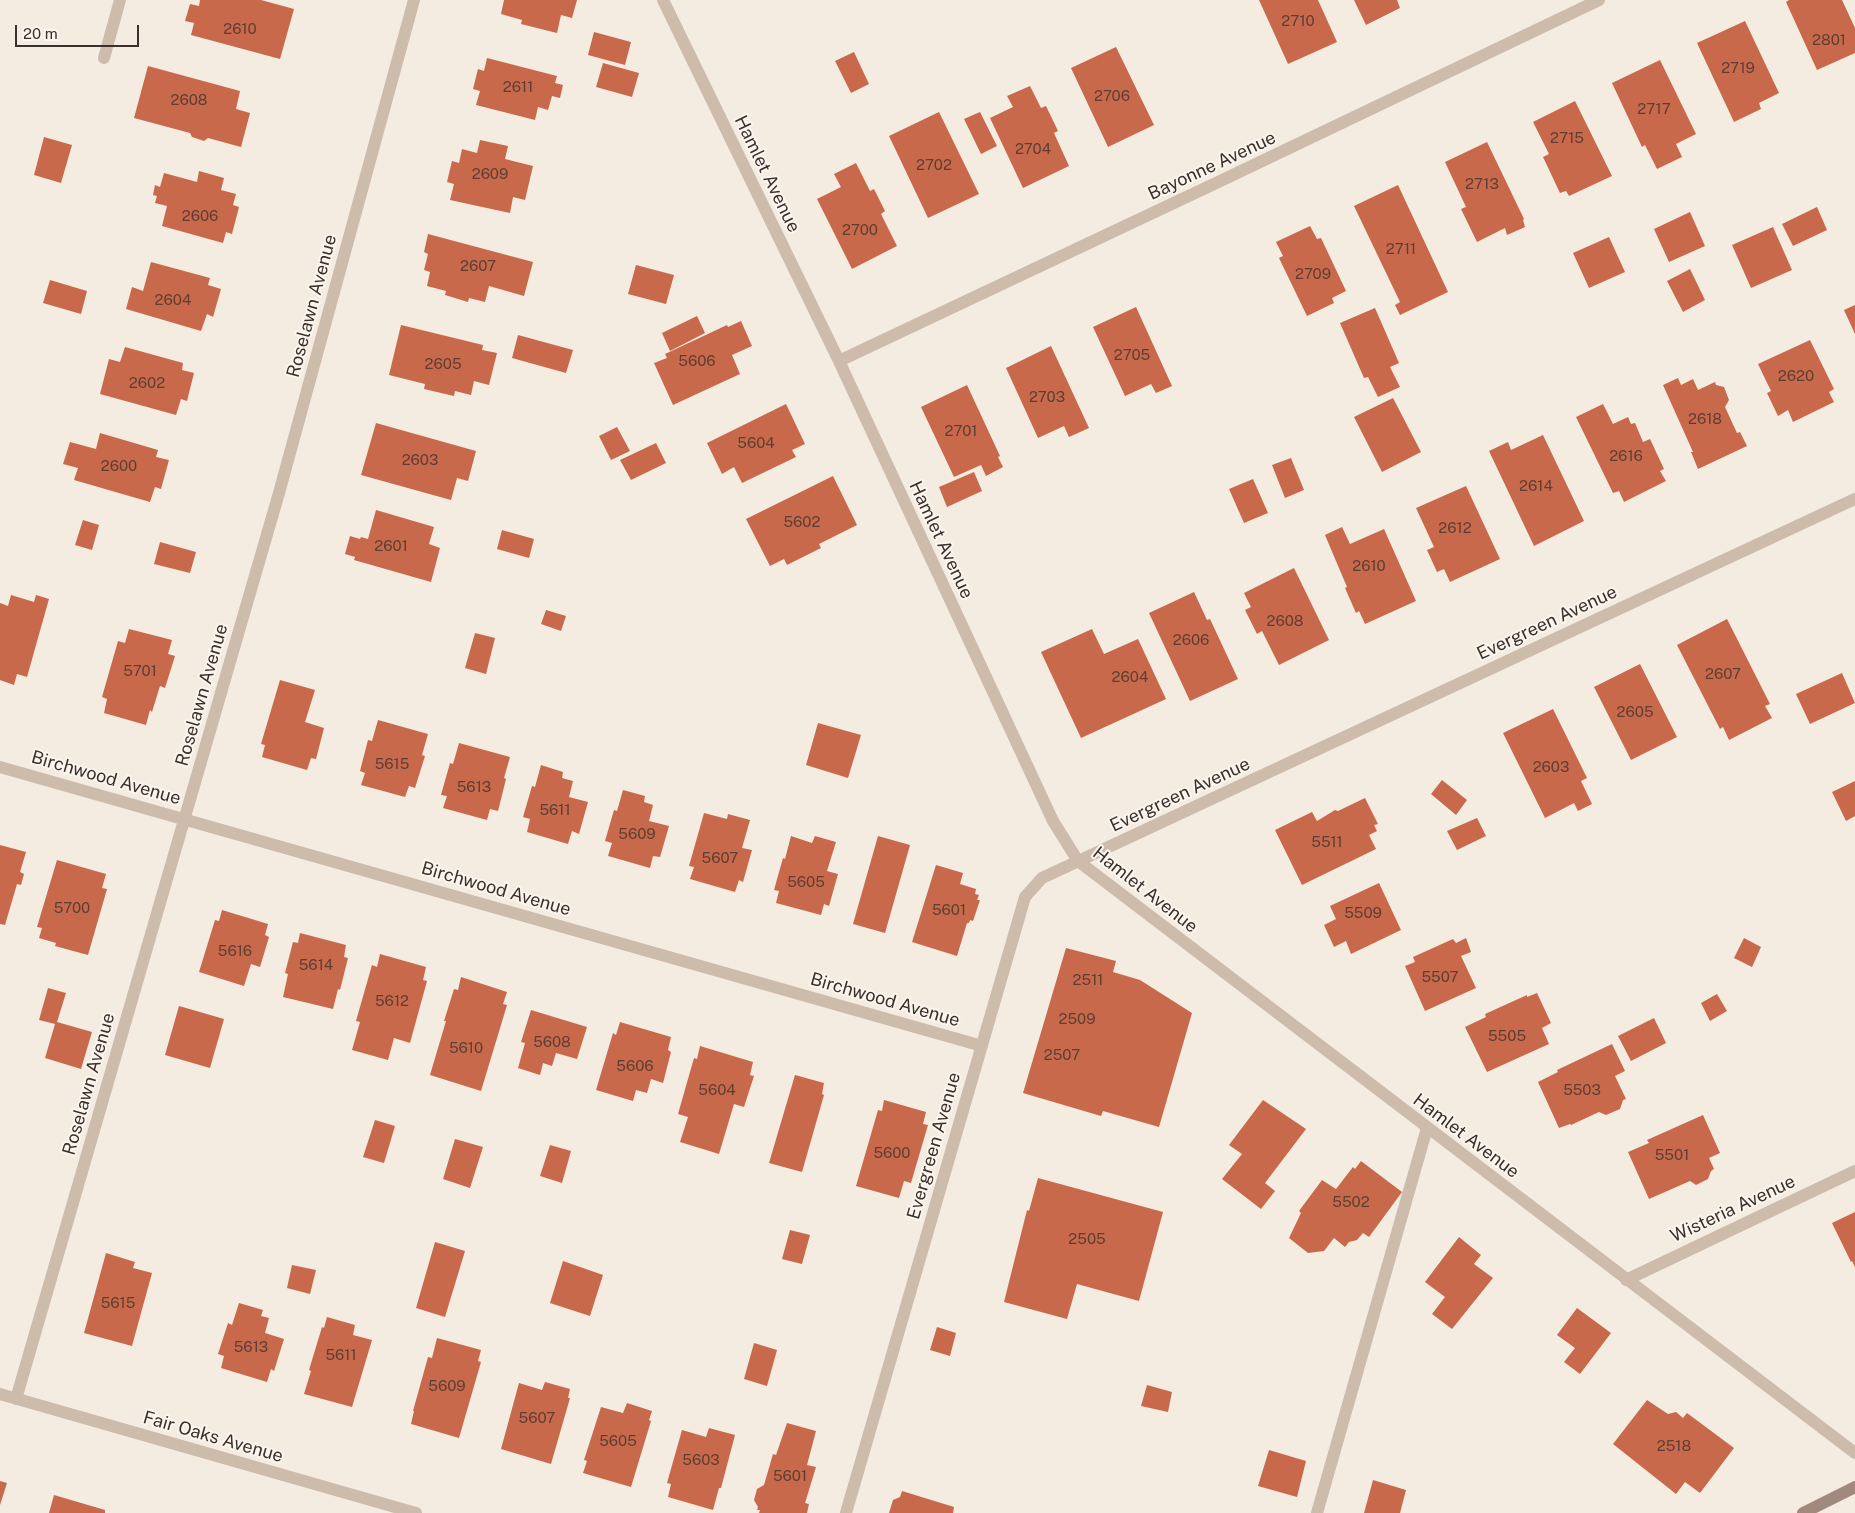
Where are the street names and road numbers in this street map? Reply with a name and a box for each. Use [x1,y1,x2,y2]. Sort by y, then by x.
street label: Hamlet Avenue [729,112,805,236]
street label: Bayonne Avenue [1145,127,1279,205]
street label: Roselawn Avenue [283,232,341,380]
street label: Hamlet Avenue [904,478,978,602]
street label: Evergreen Avenue [1474,581,1620,665]
street label: Roselawn Avenue [171,621,233,769]
street label: Birchwood Avenue [29,746,183,810]
street label: Evergreen Avenue [1107,753,1253,837]
street label: Hamlet Avenue [1088,842,1202,938]
street label: Birchwood Avenue [419,857,573,921]
street label: Birchwood Avenue [808,968,962,1032]
street label: Roselawn Avenue [58,1010,120,1158]
street label: Evergreen Avenue [903,1070,965,1222]
street label: Hamlet Avenue [1409,1089,1523,1183]
street label: Wisteria Avenue [1667,1171,1799,1247]
street label: Fair Oaks Avenue [141,1407,285,1467]

